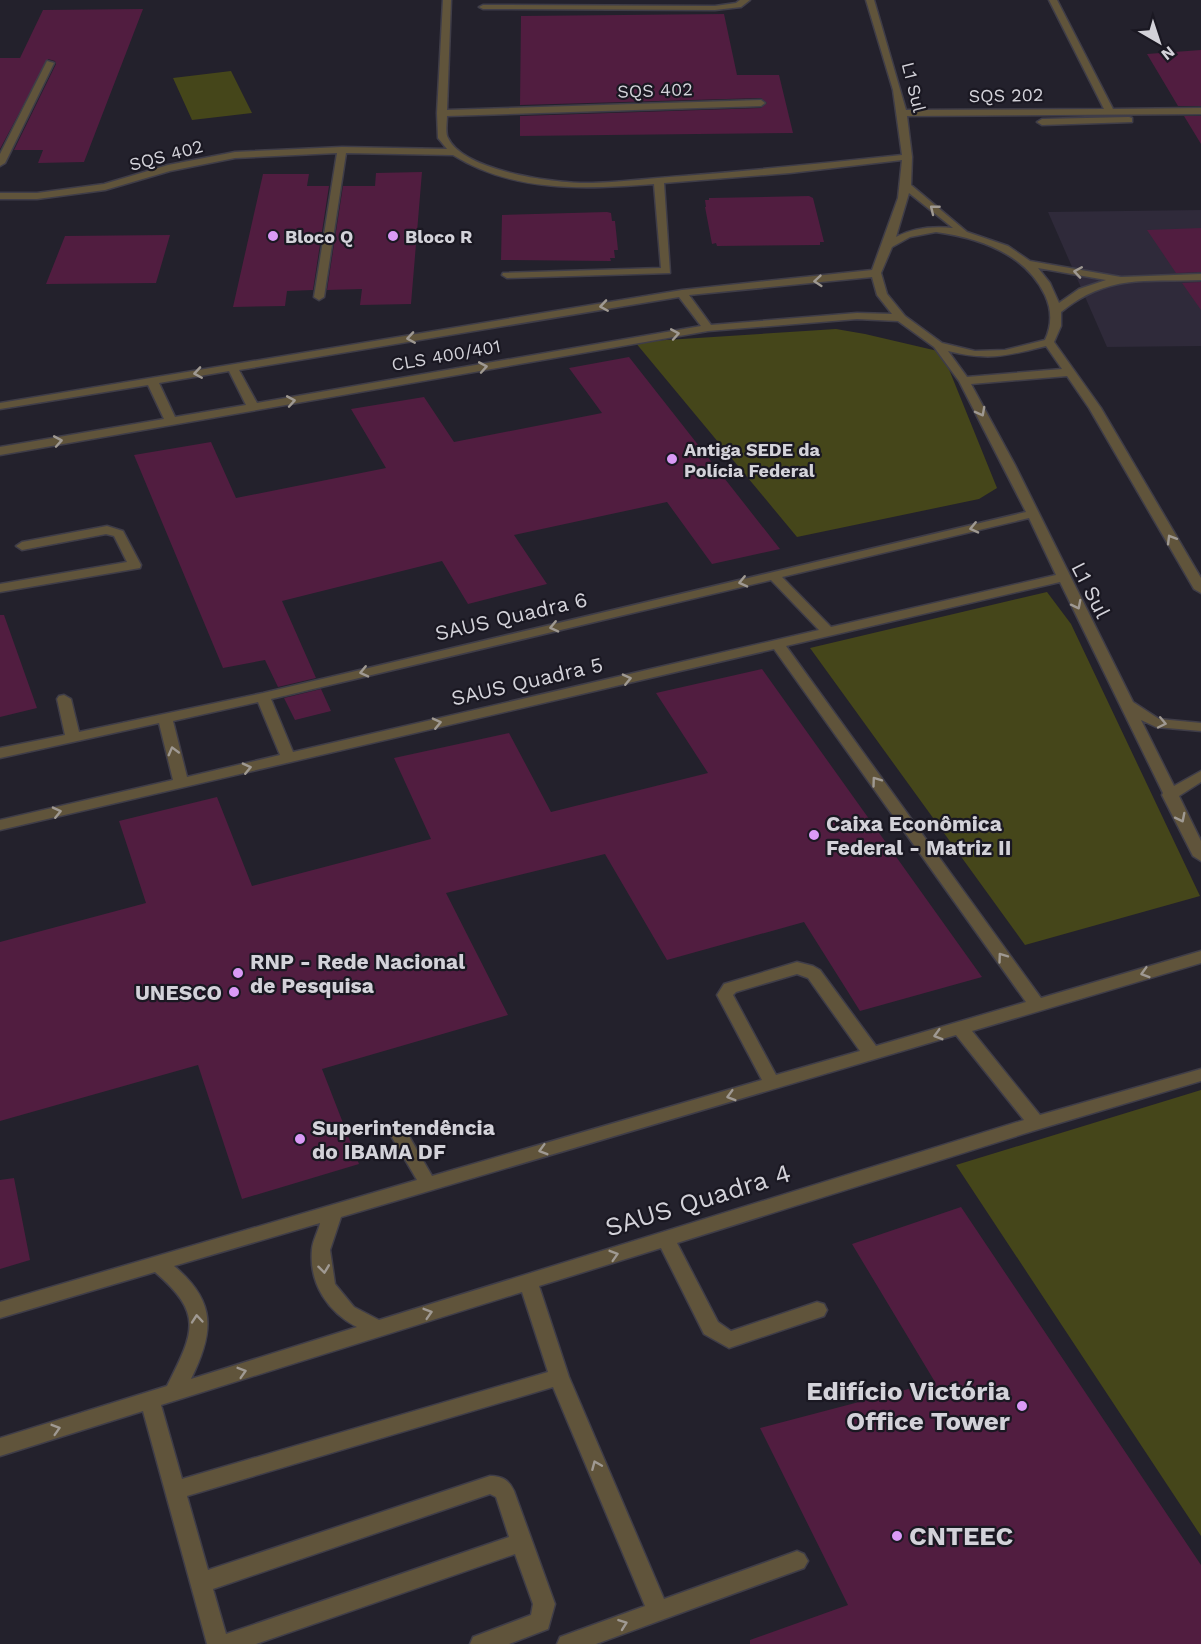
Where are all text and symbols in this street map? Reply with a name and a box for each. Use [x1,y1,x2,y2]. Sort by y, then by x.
north arrow [1129,12,1189,72]
text: N [1158,42,1179,64]
street label: L1 Sul [898,60,930,115]
street label: SQS 402 [617,78,693,102]
street label: SQS 202 [968,84,1044,106]
street label: SQS 402 [127,135,205,175]
one-way arrow [930,205,941,216]
place label: Bloco Q [285,226,353,247]
place label: Bloco R [405,226,473,247]
marker: Bloco Q [266,229,280,243]
marker: Bloco R [386,229,400,243]
one-way arrow [1074,267,1083,279]
one-way arrow [813,274,822,287]
one-way arrow [599,299,609,312]
one-way arrow [671,328,680,340]
one-way arrow [407,331,417,344]
street label: CLS 400/401 [390,335,502,375]
one-way arrow [478,361,488,374]
one-way arrow [193,367,203,379]
one-way arrow [287,395,296,407]
one-way arrow [973,406,985,417]
one-way arrow [52,435,62,448]
place label: Antiga SEDE da Polícia Federal [684,439,821,481]
marker: Antiga SEDE da Polícia Federal [665,452,679,466]
one-way arrow [969,520,979,533]
one-way arrow [1167,535,1179,545]
street label: L1 Sul [1066,558,1116,623]
one-way arrow [739,575,749,588]
street label: SAUS Quadra 6 [432,586,590,646]
one-way arrow [1069,599,1081,610]
one-way arrow [549,620,559,633]
street label: SAUS Quadra 5 [449,651,605,711]
one-way arrow [359,665,369,678]
one-way arrow [621,674,631,687]
one-way arrow [1157,716,1167,729]
one-way arrow [432,718,442,731]
one-way arrow [168,746,180,757]
one-way arrow [242,762,252,775]
one-way arrow [873,777,884,788]
one-way arrow [52,806,62,819]
place label: Caixa Econômica Federal - Matriz II [826,811,1011,860]
one-way arrow [1174,812,1185,822]
marker: Caixa Econômica Federal - Matriz II [807,828,821,842]
place label: RNP - Rede Nacional de Pesquisa [250,949,465,998]
one-way arrow [998,952,1009,963]
marker: RNP - Rede Nacional de Pesquisa [231,966,245,980]
one-way arrow [1140,966,1151,978]
place label: UNESCO [135,980,222,1005]
marker: UNESCO [227,985,241,999]
one-way arrow [933,1028,944,1040]
one-way arrow [726,1088,736,1101]
place label: Superintendência do IBAMA DF [312,1115,496,1164]
marker: Superintendência do IBAMA DF [293,1132,307,1146]
one-way arrow [539,1143,549,1155]
street label: SAUS Quadra 4 [602,1158,794,1242]
one-way arrow [608,1250,619,1262]
one-way arrow [317,1265,329,1274]
one-way arrow [422,1308,433,1321]
one-way arrow [191,1315,204,1324]
one-way arrow [236,1366,247,1379]
place label: Edifício Victória Office Tower [806,1376,1011,1436]
marker: Edifício Victória Office Tower [1015,1399,1029,1413]
one-way arrow [50,1424,61,1436]
one-way arrow [591,1460,603,1471]
place label: CNTEEC [909,1521,1014,1551]
marker: CNTEEC [890,1529,904,1543]
one-way arrow [617,1618,628,1631]

